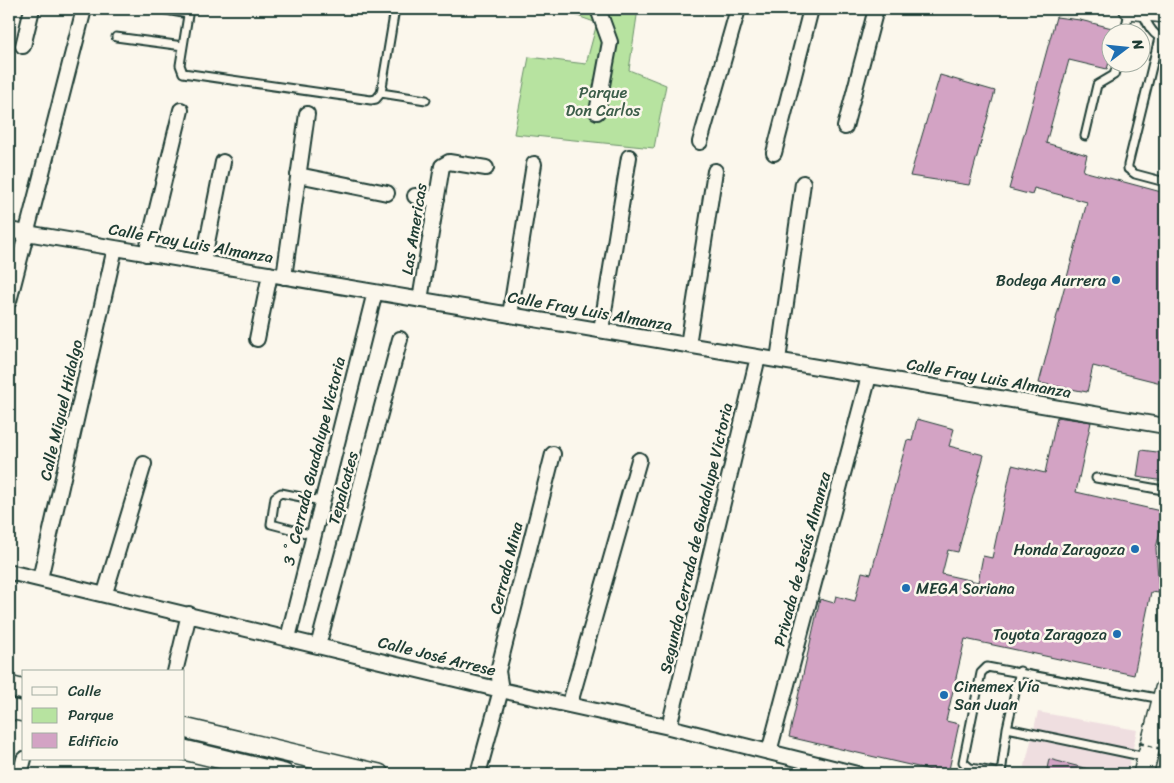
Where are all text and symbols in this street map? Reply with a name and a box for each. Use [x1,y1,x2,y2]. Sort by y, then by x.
north arrow [1102,22,1152,72]
text: N [1124,35,1151,53]
park label: Parque Don Carlos [566,78,641,125]
street label: Las Americas [392,181,436,277]
street label: Calle Fray Luis Almanza [106,214,276,272]
place label: Bodega Aurrera [996,266,1106,295]
marker: Bodega Aurrera [1110,274,1122,286]
street label: Calle Fray Luis Almanza [505,282,675,340]
street label: Calle Miguel Hidalgo [31,336,91,484]
street label: Calle Fray Luis Almanza [904,349,1074,407]
street label: 3˚ Cerrada Guadalupe Victoria [274,354,354,568]
street label: Segunda Cerrada de Guadalupe Victoria [651,400,741,676]
street label: Tepalcates [319,447,367,528]
street label: Privada de Jesús Almanza [765,468,840,650]
street label: Cerrada Mina [481,518,532,617]
place label: Honda Zaragoza [1013,535,1125,564]
marker: Honda Zaragoza [1129,543,1141,555]
place label: MEGA Soriana [916,574,1015,603]
marker: MEGA Soriana [900,582,912,594]
place label: Toyota Zaragoza [993,620,1107,649]
street label: Calle José Arrese [375,627,499,685]
marker: Toyota Zaragoza [1111,628,1123,640]
legend [22,670,185,760]
place label: Cinemex Vía San Juan [954,672,1040,719]
text: Calle [68,678,101,704]
marker: Cinemex Vía San Juan [938,689,950,701]
text: Parque [68,702,113,728]
text: Edificio [68,728,119,754]

